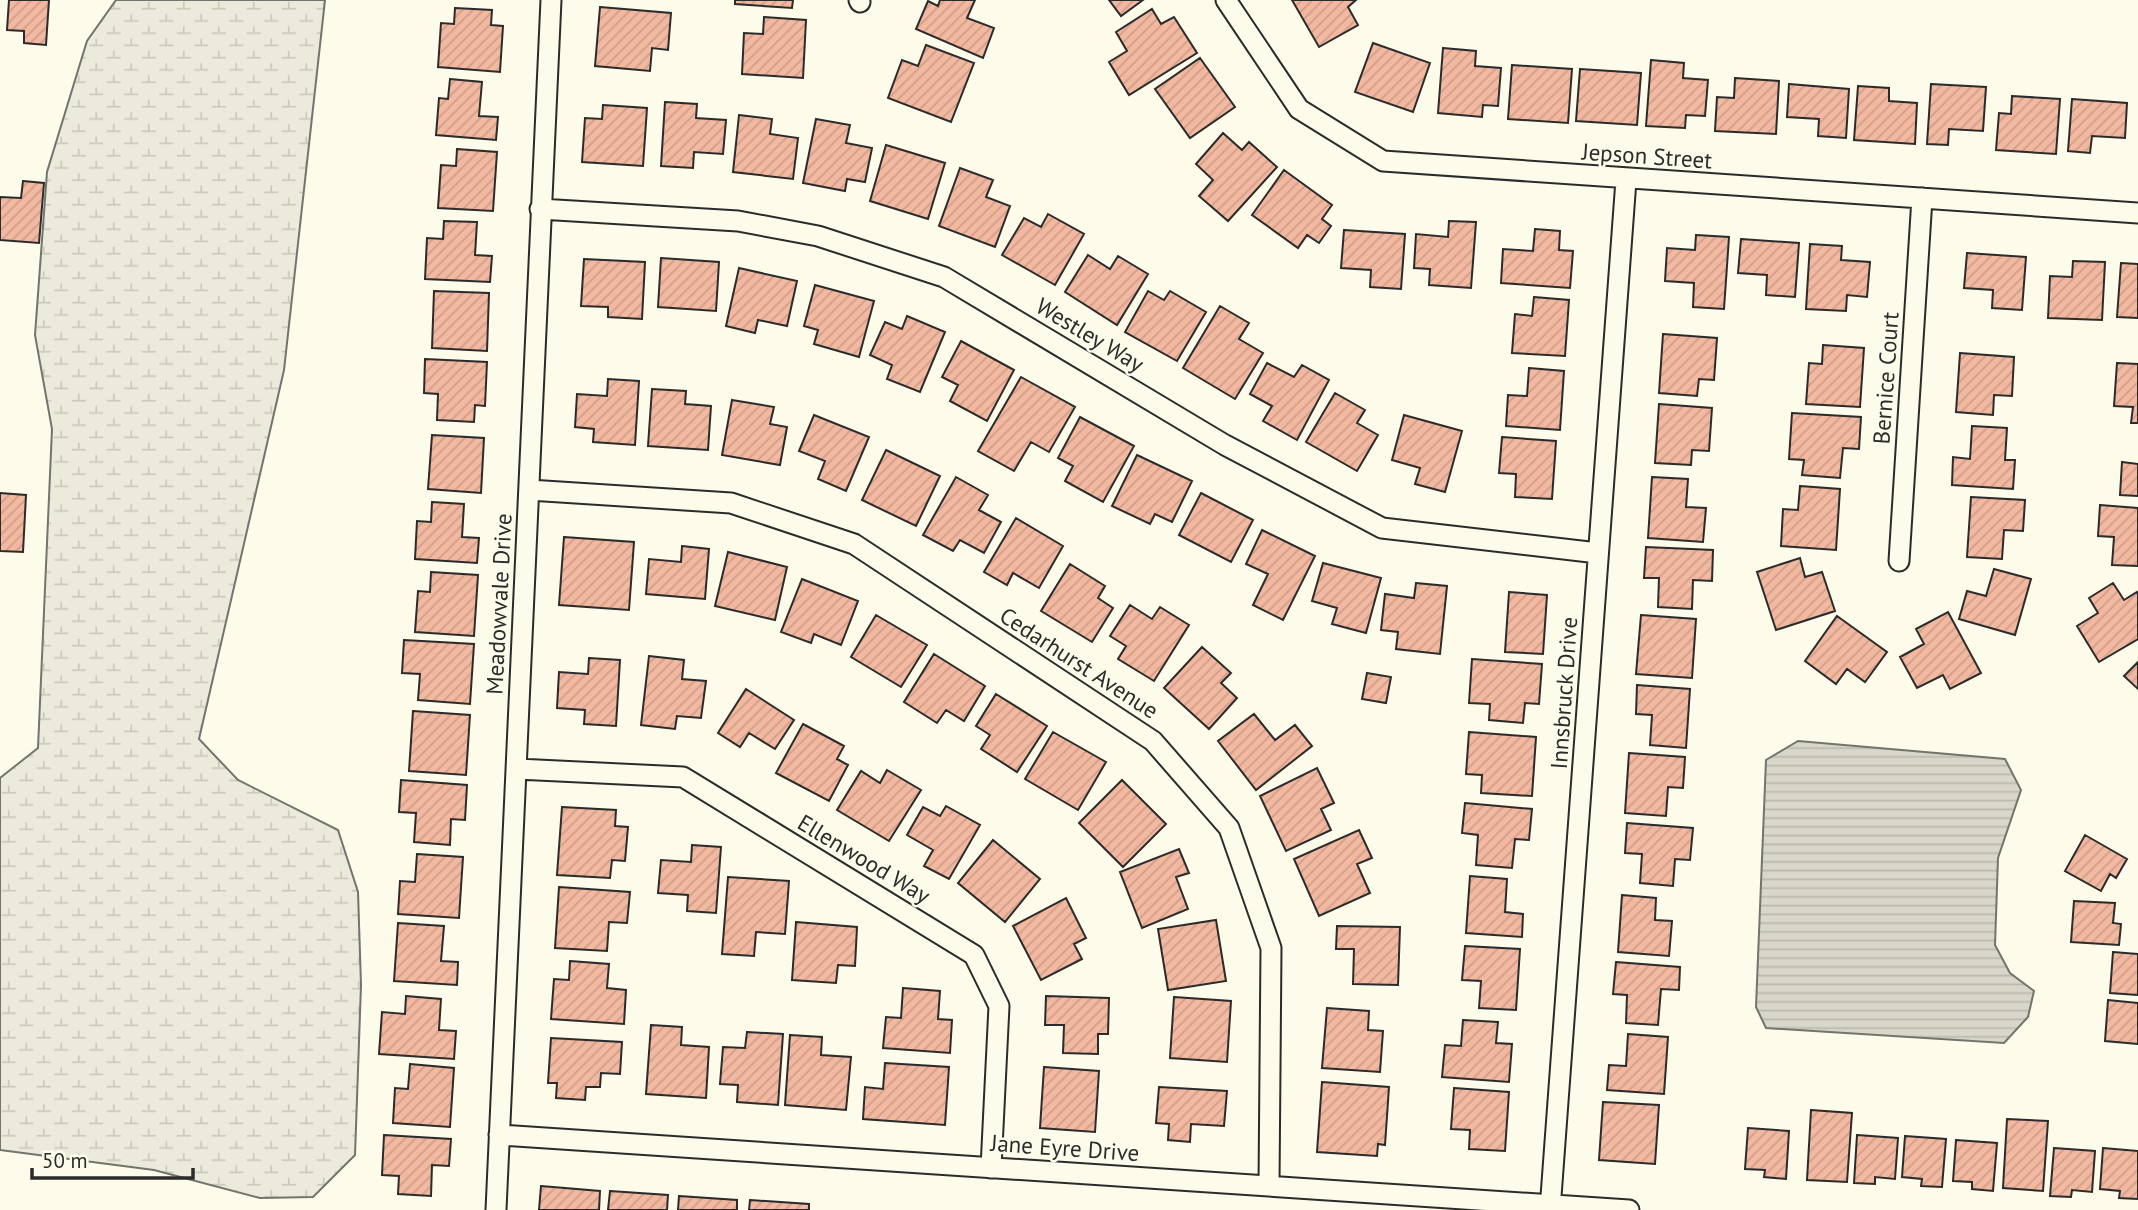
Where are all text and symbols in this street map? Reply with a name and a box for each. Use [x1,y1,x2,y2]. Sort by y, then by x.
street label: Jepson Street [1580,136,1713,175]
street label: Westley Way [1031,291,1150,378]
street label: Bernice Court [1866,311,1905,445]
street label: Meadowvale Drive [479,513,518,695]
street label: Cedarhurst Avenue [995,601,1164,725]
street label: Innsbruck Drive [1544,616,1583,770]
street label: Ellenwood Way [793,808,936,910]
street label: Jane Eyre Drive [989,1128,1140,1167]
scale bar [32,1136,192,1180]
text: 50 m [42,1147,88,1174]

